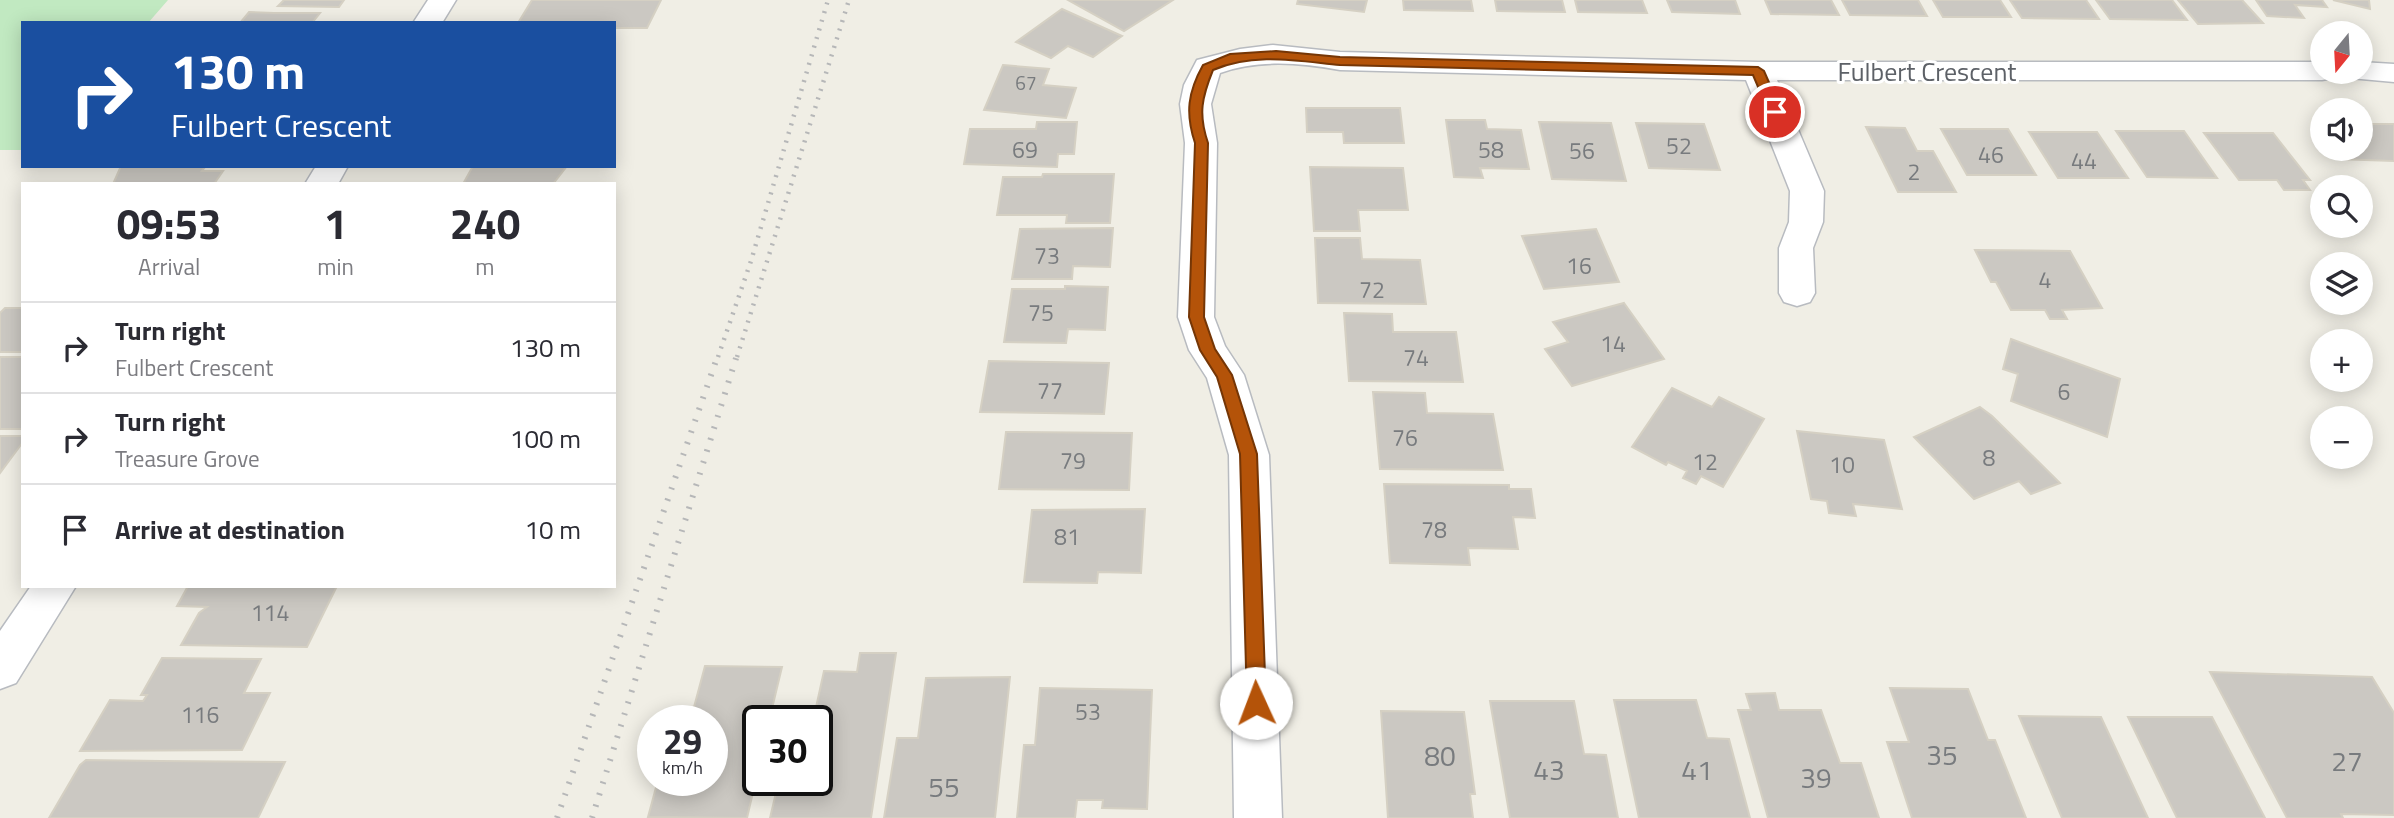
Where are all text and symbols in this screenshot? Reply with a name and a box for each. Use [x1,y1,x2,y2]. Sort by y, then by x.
north arrow [2310,21,2373,84]
map controls [2310,21,2373,469]
text: 130 m [171,33,305,108]
icon: right [56,49,147,140]
street label: Fulbert Crescent [1838,52,2016,91]
house number: 67 [1015,68,1037,97]
pin [1745,82,1805,142]
icon: arrive [1756,93,1794,131]
button: sound [2310,98,2373,161]
text: Fulbert Crescent [171,101,391,149]
house number: 52 [1666,128,1692,163]
house number: 69 [1012,132,1038,167]
house number: 58 [1478,132,1504,167]
house number: 56 [1569,133,1595,168]
house number: 46 [1978,137,2004,172]
house number: 44 [2071,143,2097,178]
house number: 2 [1908,154,1920,189]
button: search [2310,175,2373,238]
text: 09:53 [117,191,222,255]
text: 1 [324,191,347,255]
text: 240 [450,191,520,255]
house number: 73 [1034,238,1060,273]
house number: 16 [1566,248,1592,283]
text: Arrival [138,249,200,284]
text: min [317,249,354,284]
text: m [475,249,495,284]
button: layers [2310,252,2373,315]
house number: 4 [2039,262,2051,297]
house number: 72 [1359,272,1385,307]
house number: 75 [1028,295,1054,330]
text: Turn right [115,311,226,350]
house number: 14 [1600,326,1626,361]
text: 130 m [510,328,581,367]
icon: right [56,329,94,367]
button: + [2310,329,2373,392]
house number: 74 [1403,340,1429,375]
text: Fulbert Crescent [115,350,273,385]
house number: 77 [1037,373,1063,408]
house number: 6 [2058,374,2070,409]
text: Turn right [115,402,226,441]
button: − [2310,406,2373,469]
text: 100 m [510,419,581,458]
icon: right [56,420,94,458]
house number: 76 [1392,420,1418,455]
house number: 8 [1983,440,1996,475]
text: Treasure Grove [115,441,260,476]
house number: 79 [1060,443,1086,478]
house number: 12 [1692,444,1718,479]
house number: 10 [1829,447,1855,482]
text: Arrive at destination [115,510,345,549]
text: 10 m [524,510,581,549]
icon: arrive [56,511,94,549]
house number: 78 [1421,512,1447,547]
house number: 81 [1054,519,1080,554]
house number: 114 [251,595,289,630]
position arrow [1219,666,1293,740]
house number: 53 [1075,694,1101,729]
house number: 116 [181,697,219,732]
speed limit sign: 30 [742,705,833,796]
text: 29 [663,714,702,768]
house number: 35 [1926,733,1958,776]
house number: 80 [1424,734,1456,777]
house number: 27 [2331,739,2363,782]
house number: 43 [1533,748,1565,791]
house number: 41 [1681,748,1713,791]
text: km/h [662,754,703,781]
house number: 39 [1800,756,1832,799]
house number: 55 [928,765,960,808]

